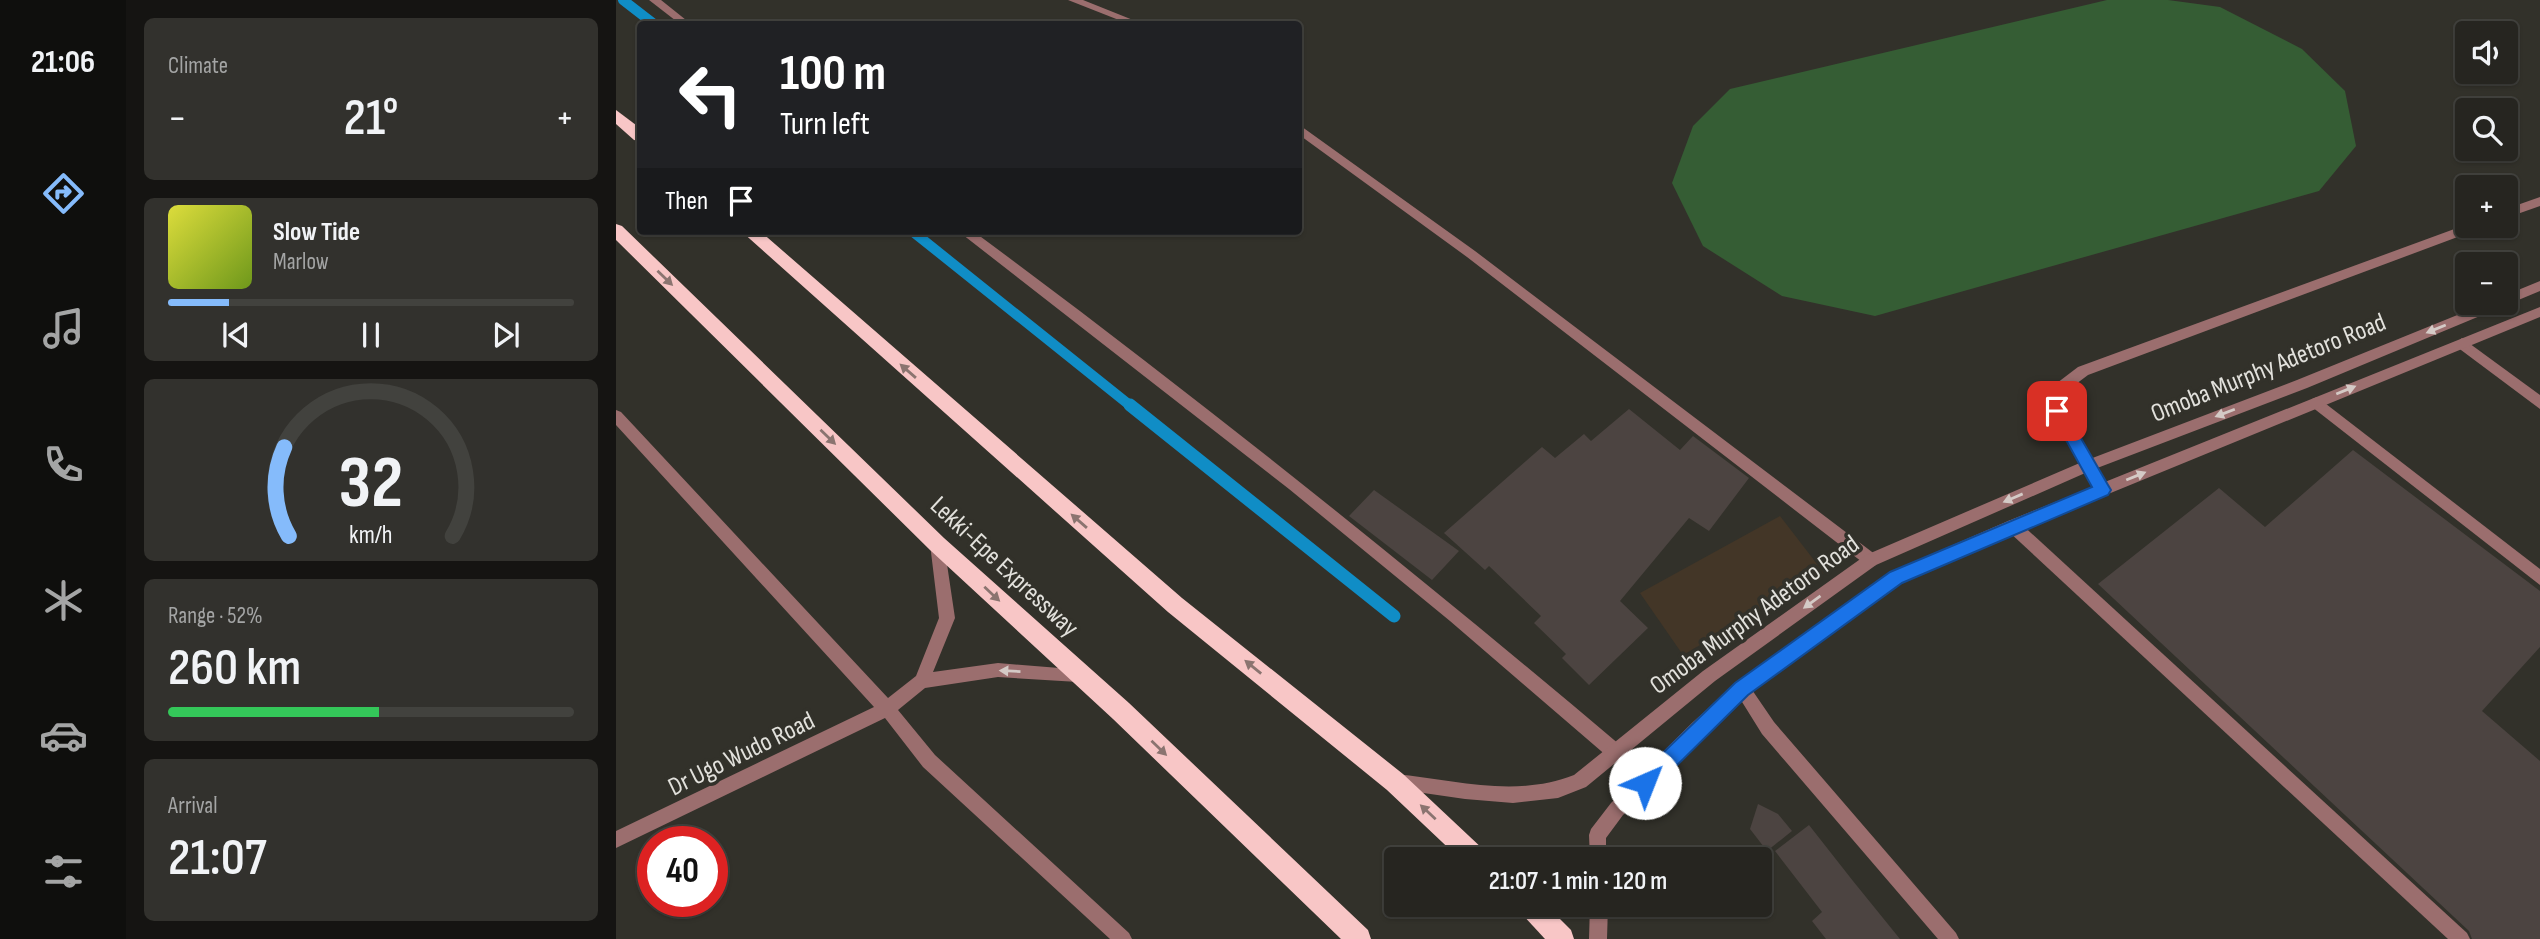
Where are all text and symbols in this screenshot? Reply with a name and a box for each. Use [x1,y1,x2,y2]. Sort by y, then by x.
map controls [2455,21,2518,315]
button: sound [2455,21,2518,84]
text: 21:06 [31,43,95,82]
text: 100 m [780,45,886,104]
icon: left [665,49,756,140]
text: Climate [168,52,228,80]
text: 21° [344,87,398,150]
text: − [168,96,187,141]
text: + [555,96,574,141]
button: search [2455,98,2518,161]
text: Turn left [780,105,870,144]
icon: directions [39,169,88,218]
button: + [2455,175,2518,238]
icon: arrive [722,182,760,220]
text: Then [665,186,708,217]
text: Slow Tide [273,217,360,248]
text: Marlow [273,248,329,276]
button: − [2455,252,2518,315]
one-way arrow [657,270,673,286]
icon: music [39,304,88,353]
street label: Omoba Murphy Adetoro Road [2147,307,2391,430]
icon: previous [217,316,255,354]
icon: pause [352,316,390,354]
icon: next [487,316,525,354]
one-way arrow [2425,323,2446,334]
one-way arrow [900,363,917,379]
pin [2027,381,2087,441]
one-way arrow [2336,385,2357,396]
icon: arrive [2038,392,2076,430]
one-way arrow [2214,408,2235,419]
one-way arrow [819,428,835,445]
icon: phone [39,440,88,489]
text: 32 [339,440,403,528]
one-way arrow [2125,471,2146,482]
street label: Lekki-Epe Expressway [923,491,1085,644]
one-way arrow [2003,493,2024,504]
one-way arrow [1071,513,1088,529]
text: km/h [349,519,393,550]
street label: Omoba Murphy Adetoro Road [1644,529,1865,701]
icon: climate [39,576,88,625]
one-way arrow [983,586,1000,602]
one-way arrow [1803,595,1821,609]
text: Range · 52% [168,602,263,630]
text: 260 km [168,637,301,700]
one-way arrow [1244,660,1262,675]
one-way arrow [999,665,1021,676]
street label: Dr Ugo Wudo Road [663,706,820,803]
icon: car [39,711,88,760]
one-way arrow [1150,740,1167,756]
position arrow [1608,746,1682,820]
text: Arrival [168,792,217,820]
one-way arrow [1419,804,1436,821]
speed limit sign: 40 [637,826,728,917]
text: 21:07 [168,827,267,890]
icon: filters [39,847,88,896]
text: 21:07 · 1 min · 120 m [1489,866,1667,897]

